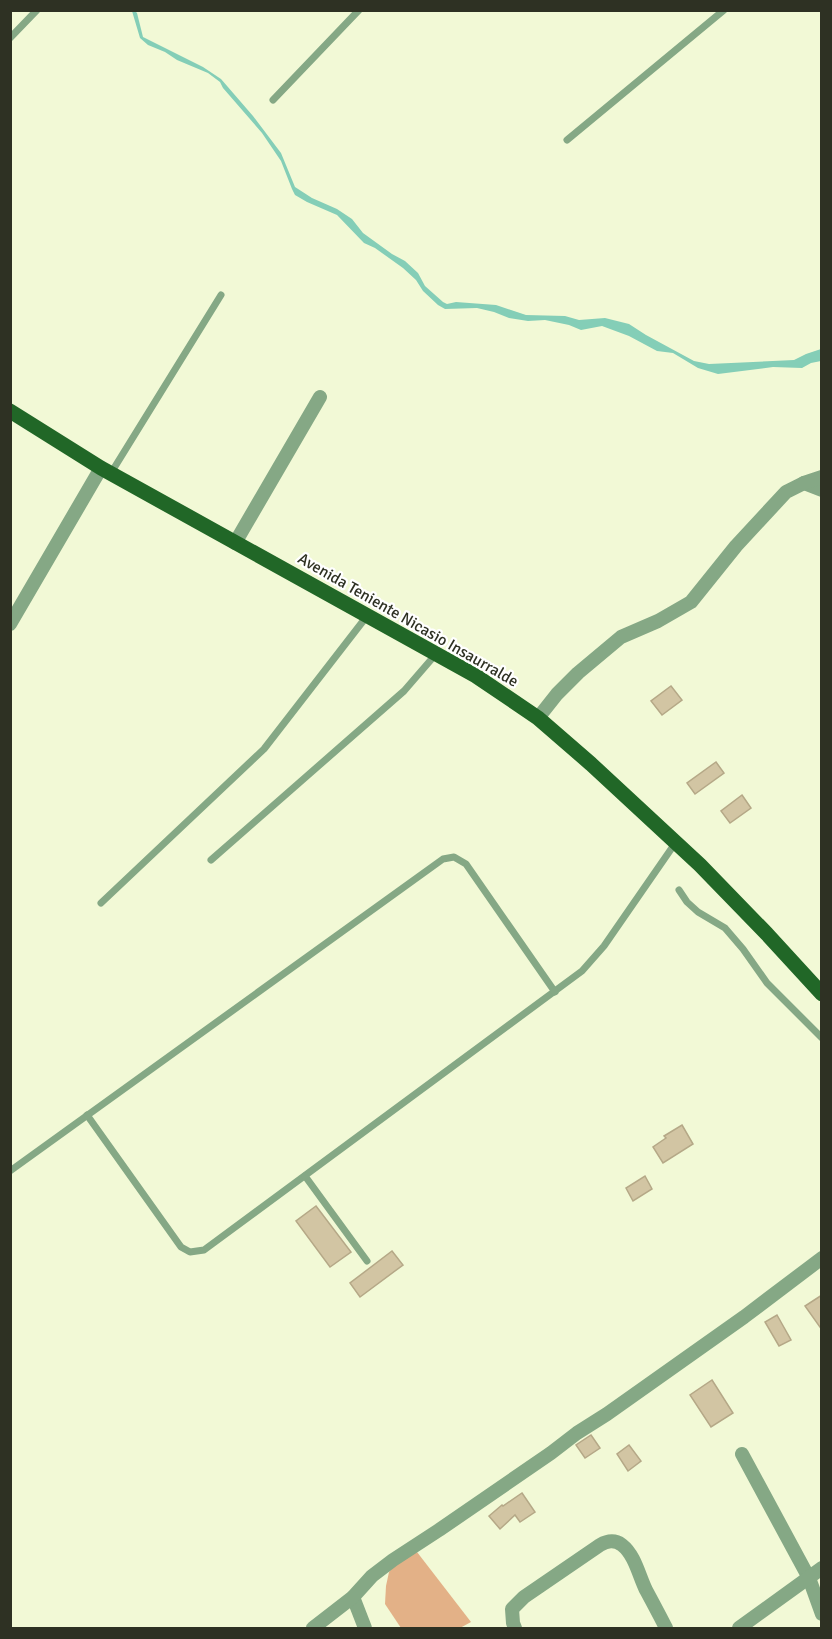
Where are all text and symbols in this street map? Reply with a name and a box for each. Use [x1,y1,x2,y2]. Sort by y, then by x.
street label: Avenida Teniente Nicasio Insaurralde [294,549,522,691]

